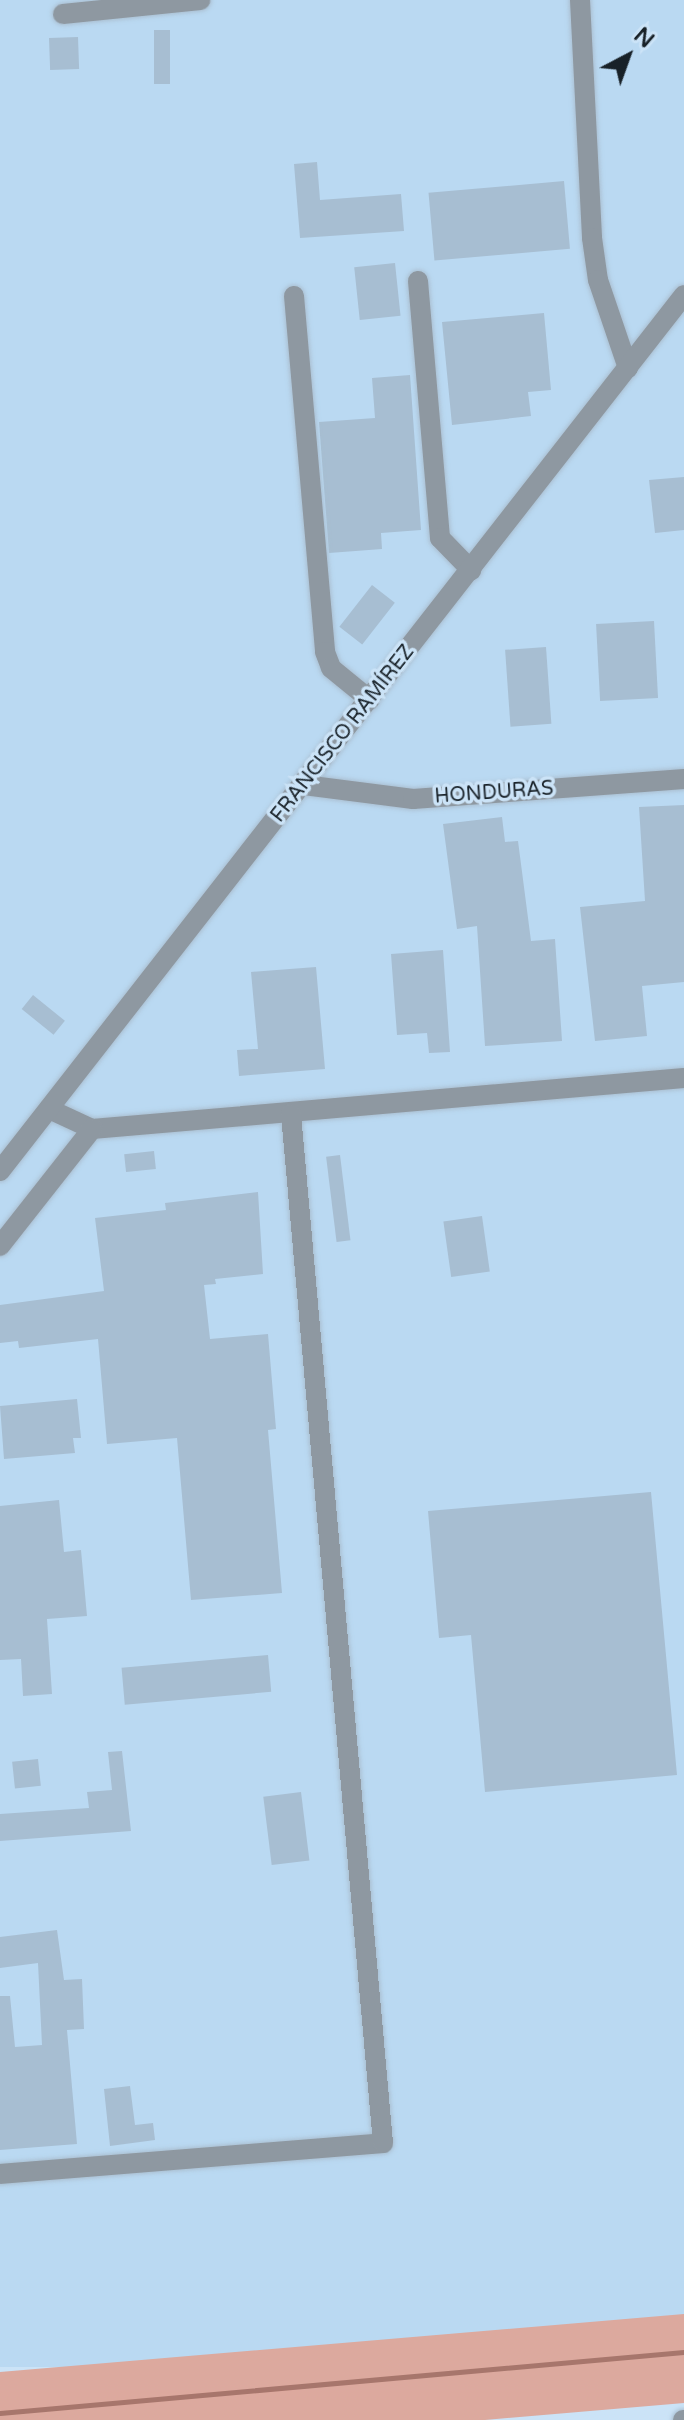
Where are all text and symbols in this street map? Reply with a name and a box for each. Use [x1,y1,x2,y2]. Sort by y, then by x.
north arrow [588,16,668,96]
text: N [629,22,659,53]
street label: FRANCISCO RAMÍREZ [266,641,420,827]
street label: HONDURAS [434,777,554,809]

